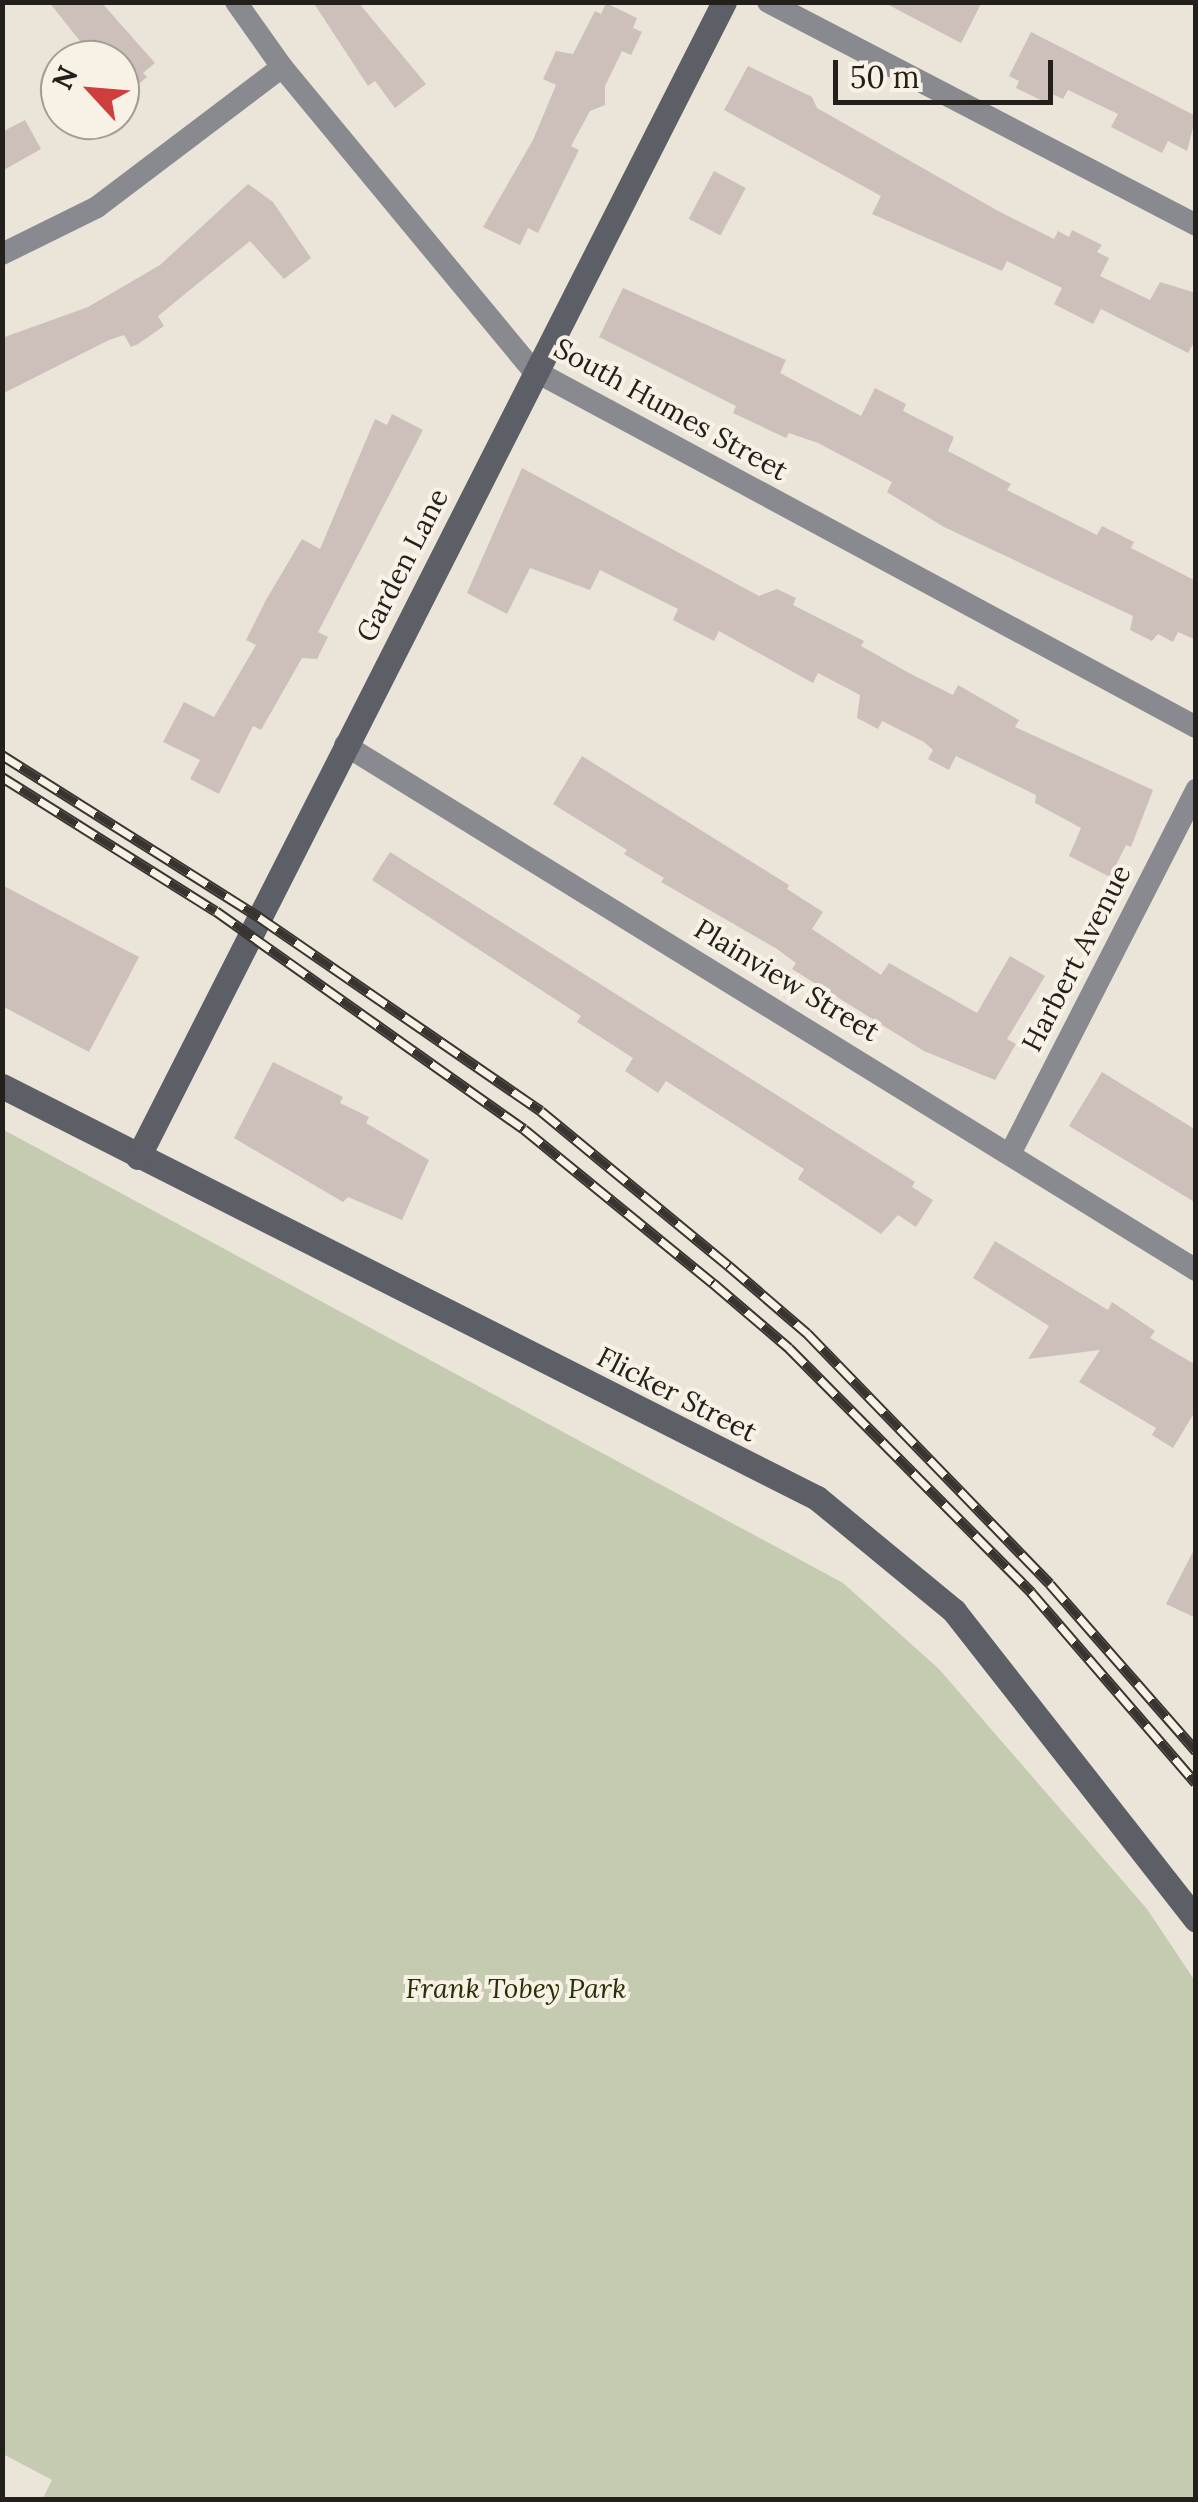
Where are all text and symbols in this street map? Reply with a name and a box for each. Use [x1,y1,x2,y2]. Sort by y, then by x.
north arrow [40,40,140,140]
scale bar [838,40,1058,102]
text: 50 m [850,58,920,96]
text: N [44,60,86,95]
street label: South Humes Street [548,331,794,487]
street label: Garden Lane [349,483,455,647]
street label: Harbert Avenue [1014,859,1138,1057]
street label: Plainview Street [689,912,885,1048]
street label: Flicker Street [592,1339,762,1449]
park label: Frank Tobey Park [405,1971,627,2005]

